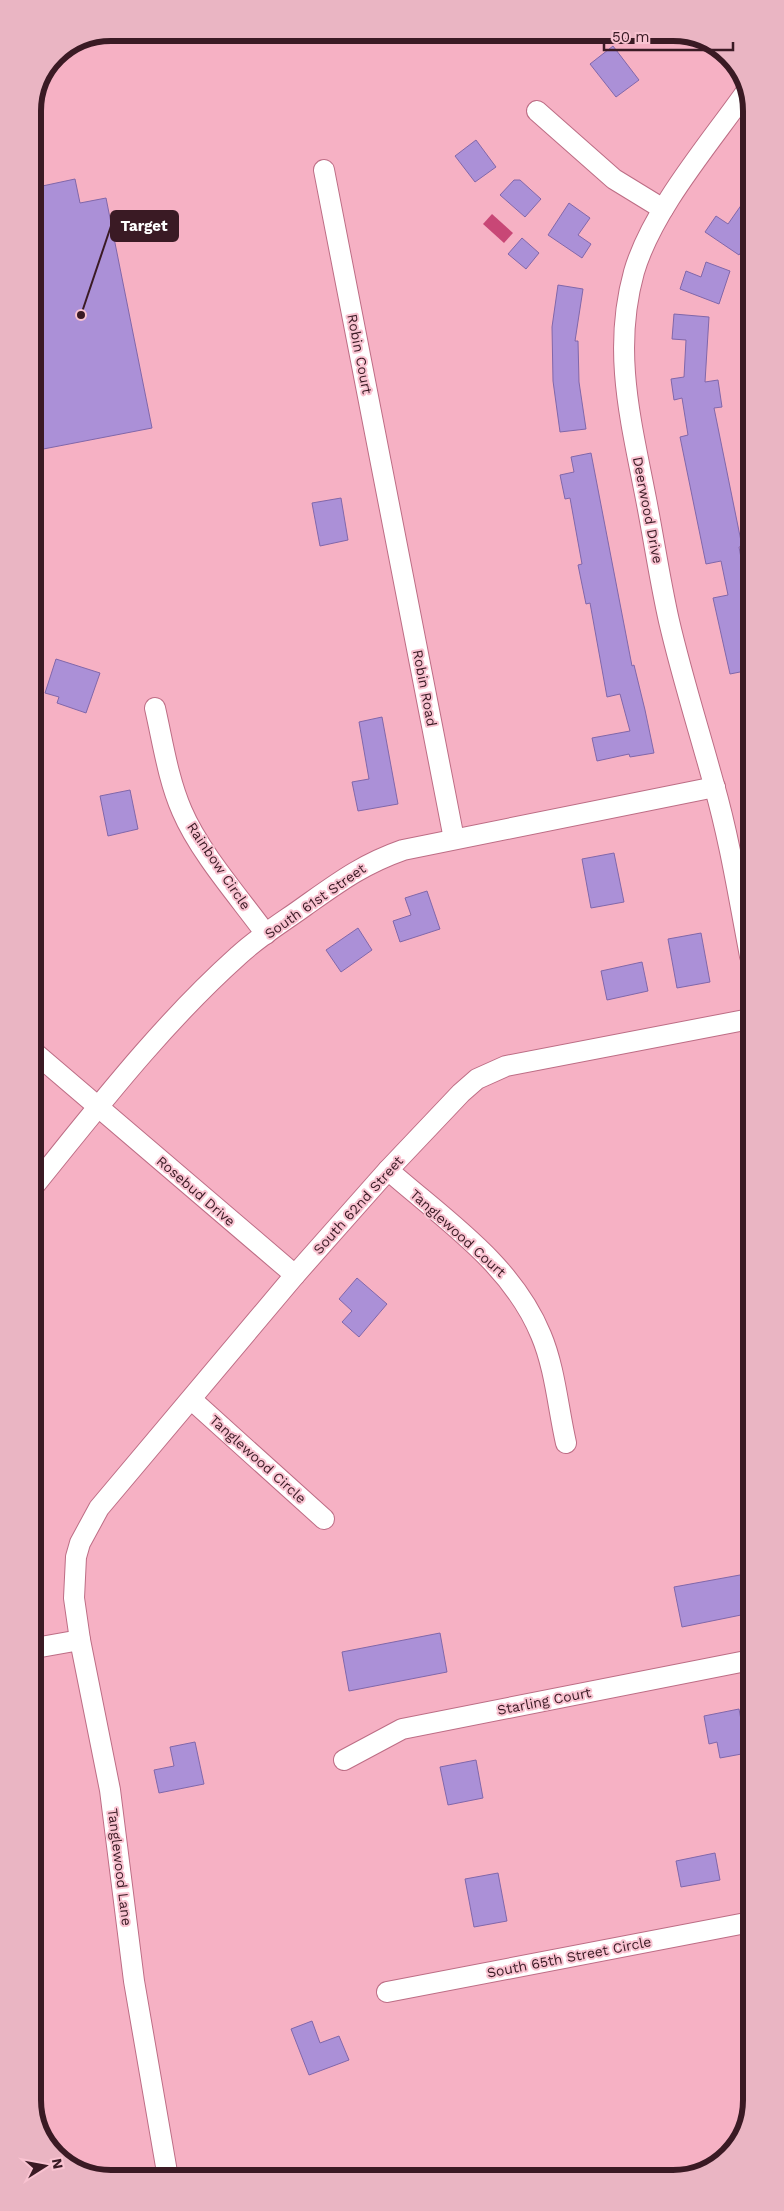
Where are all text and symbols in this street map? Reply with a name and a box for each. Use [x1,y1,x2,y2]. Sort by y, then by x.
scale bar [604,20,733,52]
text: 50 m [612,28,649,46]
callout: Target [111,211,178,241]
text: Target [120,217,168,235]
street label: Robin Court [344,313,376,396]
street label: Deerwood Drive [630,455,666,565]
street label: Robin Road [410,648,440,728]
street label: Rainbow Circle [184,819,254,913]
street label: South 61st Street [261,860,369,942]
street label: Rosebud Drive [153,1153,239,1229]
street label: South 62nd Street [310,1153,406,1257]
street label: Tanglewood Court [407,1186,509,1280]
street label: Tanglewood Circle [207,1412,309,1506]
street label: Starling Court [496,1684,592,1718]
street label: Tanglewood Lane [105,1807,135,1927]
street label: South 65th Street Circle [485,1933,653,1981]
north arrow [20,2141,70,2191]
text: N [49,2157,67,2170]

